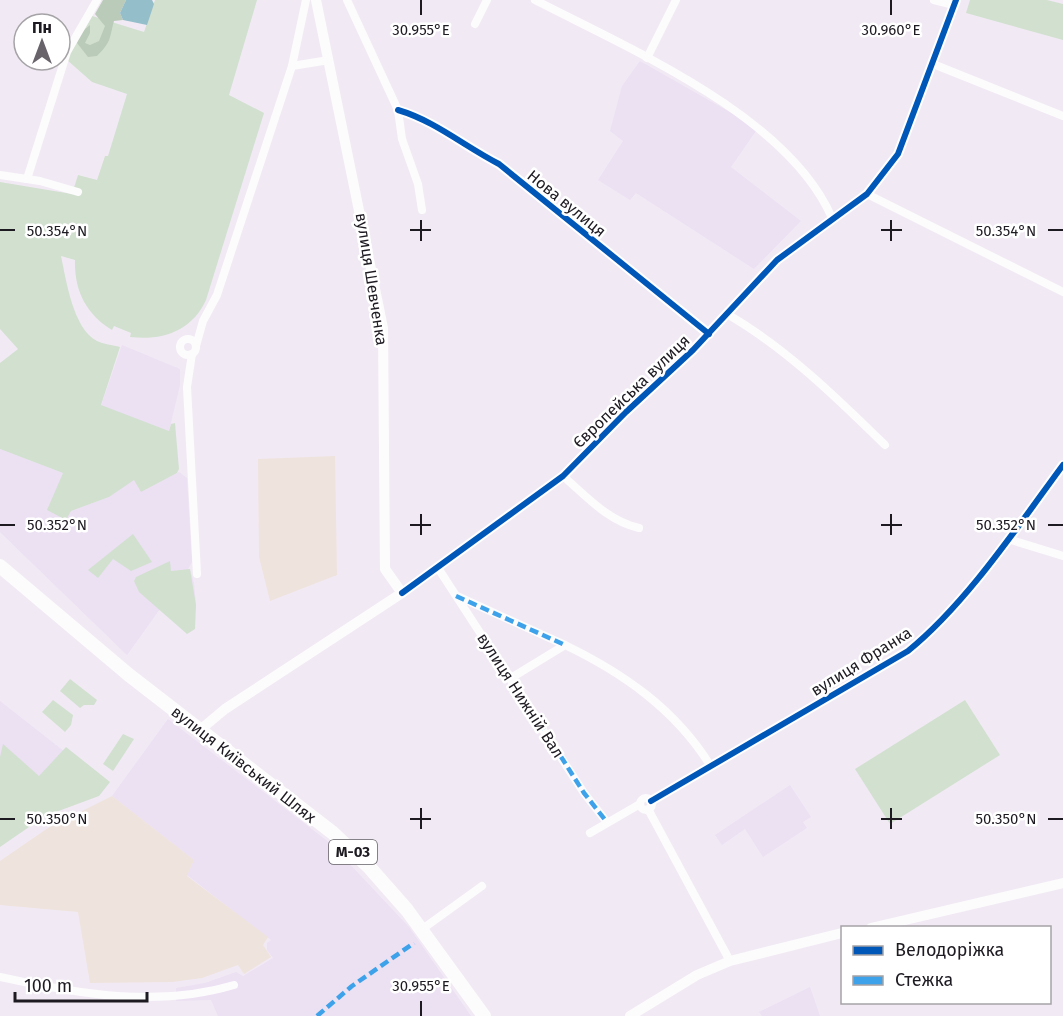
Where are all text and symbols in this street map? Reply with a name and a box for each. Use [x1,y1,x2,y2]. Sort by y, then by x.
north arrow [12,12,72,72]
text: Пн [32,18,52,37]
text: 30.955°E [392,21,450,39]
text: 30.960°E [861,21,921,39]
street label: Нова вулиця [524,166,610,241]
street label: вулиця Шевченка [352,212,391,347]
text: 50.354°N [27,222,87,240]
text: 50.354°N [976,222,1036,240]
street label: Європейська вулиця [569,331,694,452]
text: 50.352°N [27,516,87,534]
text: 50.352°N [976,516,1036,534]
street label: вулиця Франка [807,623,915,700]
street label: вулиця Нижній Вал [473,629,568,761]
street label: вулиця Київський Шлях [168,702,320,827]
text: 50.350°N [26,810,88,828]
text: 50.350°N [975,810,1037,828]
road number: М-03 [329,840,377,864]
legend [841,926,1051,1004]
text: Велодоріжка [895,939,1004,961]
scale bar [15,965,147,1003]
text: Стежка [895,969,953,991]
text: 100 m [24,975,72,997]
text: 30.955°E [392,977,450,995]

